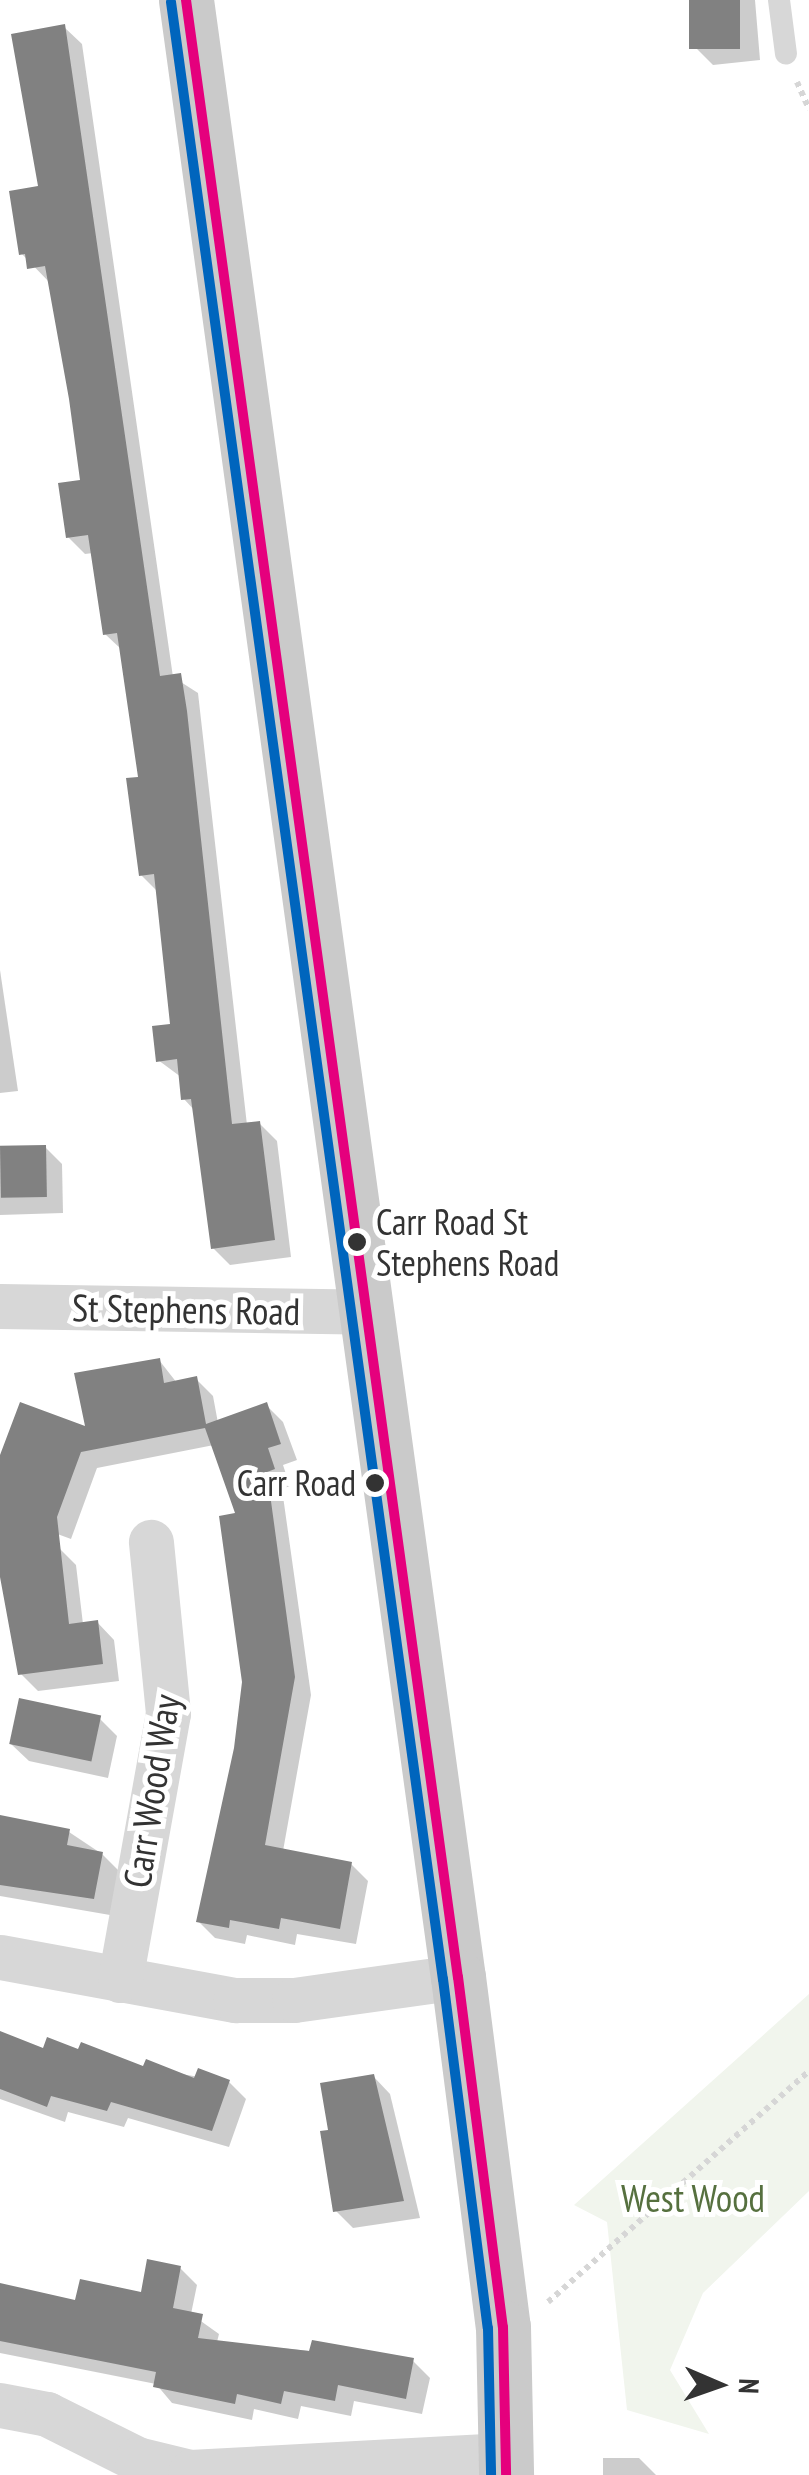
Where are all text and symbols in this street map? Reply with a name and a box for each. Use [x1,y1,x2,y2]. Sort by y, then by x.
place label: Carr Road St Stephens Road [376,1199,559,1284]
marker: Carr Road St Stephens Road [347,1232,367,1252]
street label: St Stephens Road [72,1284,300,1334]
place label: Carr Road [237,1461,356,1505]
marker: Carr Road [365,1473,385,1493]
street label: Carr Wood Way [113,1691,189,1891]
park label: West Wood [621,2175,765,2221]
north arrow [669,2335,769,2435]
text: N [731,2378,768,2394]

